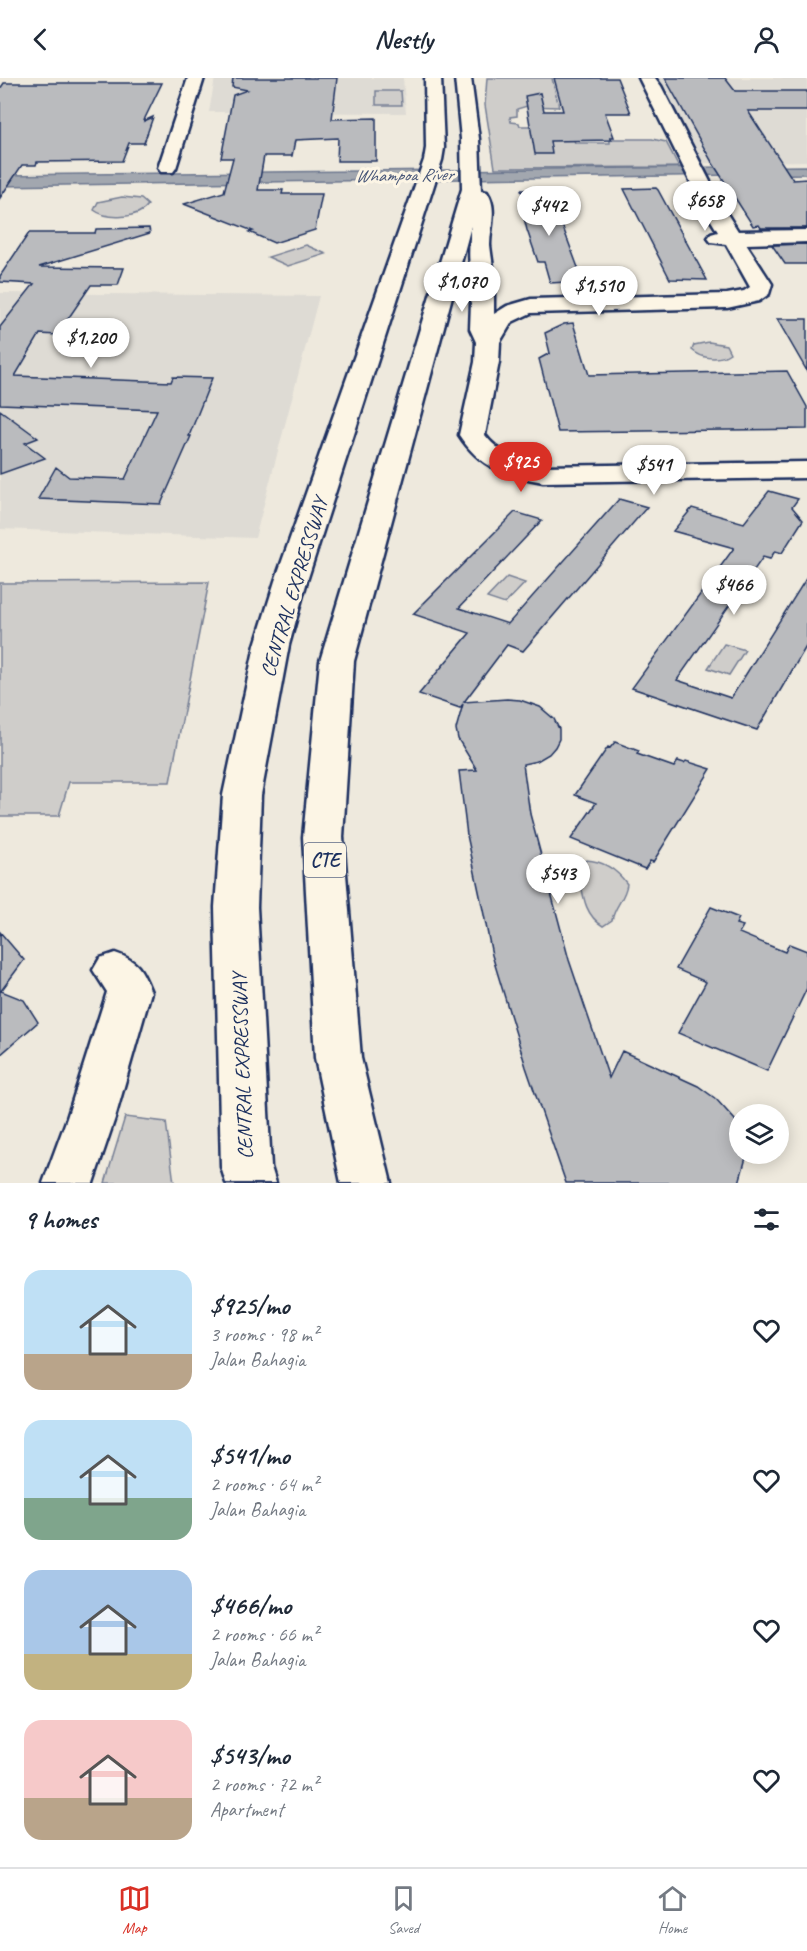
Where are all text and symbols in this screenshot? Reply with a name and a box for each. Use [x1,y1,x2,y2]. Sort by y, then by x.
text: Nestly [374,22,433,56]
icon: back [24,23,57,56]
icon: person [750,23,783,56]
water label: Whampoa River [355,163,455,187]
pin: $658 [669,181,741,232]
pin: $442 [513,186,585,237]
text: $658 [687,188,723,213]
text: $442 [531,193,567,218]
pin: $1,070 [413,262,511,313]
pin: $1,510 [550,266,648,317]
text: $1,070 [438,269,486,294]
text: $1,510 [575,273,623,298]
pin: $1,200 [42,318,140,369]
text: $1,200 [67,325,115,350]
pin: $925 [485,442,557,493]
pin: $541 [618,445,690,496]
text: $925 [503,449,539,474]
text: $541 [636,452,672,477]
street label: CENTRAL EXPRESSWAY [254,491,335,680]
pin: $466 [698,565,770,616]
text: $466 [716,572,752,597]
road number: CTE [304,843,346,877]
pin: $543 [522,854,594,905]
text: $543 [540,861,576,886]
street label: CENTRAL EXPRESSWAY [226,969,258,1160]
map controls [729,1104,789,1164]
button: layers [729,1104,789,1164]
text: 9 homes [24,1203,97,1236]
icon: filters [750,1203,783,1236]
text: $925/mo [210,1289,289,1322]
icon: home [72,1294,144,1366]
icon: heart [750,1314,783,1347]
text: 3 rooms · 98 m² [210,1322,318,1347]
text: Jalan Bahagia [210,1347,305,1372]
text: $541/mo [210,1439,290,1472]
icon: home [72,1444,144,1516]
icon: heart [750,1464,783,1497]
text: 2 rooms · 64 m² [210,1472,318,1497]
text: Jalan Bahagia [210,1497,305,1522]
text: $466/mo [210,1589,291,1622]
icon: home [72,1594,144,1666]
icon: heart [750,1614,783,1647]
text: 2 rooms · 66 m² [210,1622,318,1647]
text: Jalan Bahagia [210,1647,305,1672]
text: $543/mo [210,1739,290,1772]
icon: home [72,1744,144,1816]
icon: heart [750,1764,783,1797]
text: 2 rooms · 72 m² [210,1772,318,1797]
text: Apartment [210,1797,283,1822]
tab: Map [118,1882,151,1938]
tab: Saved [387,1882,420,1938]
tab: Home [656,1882,689,1938]

